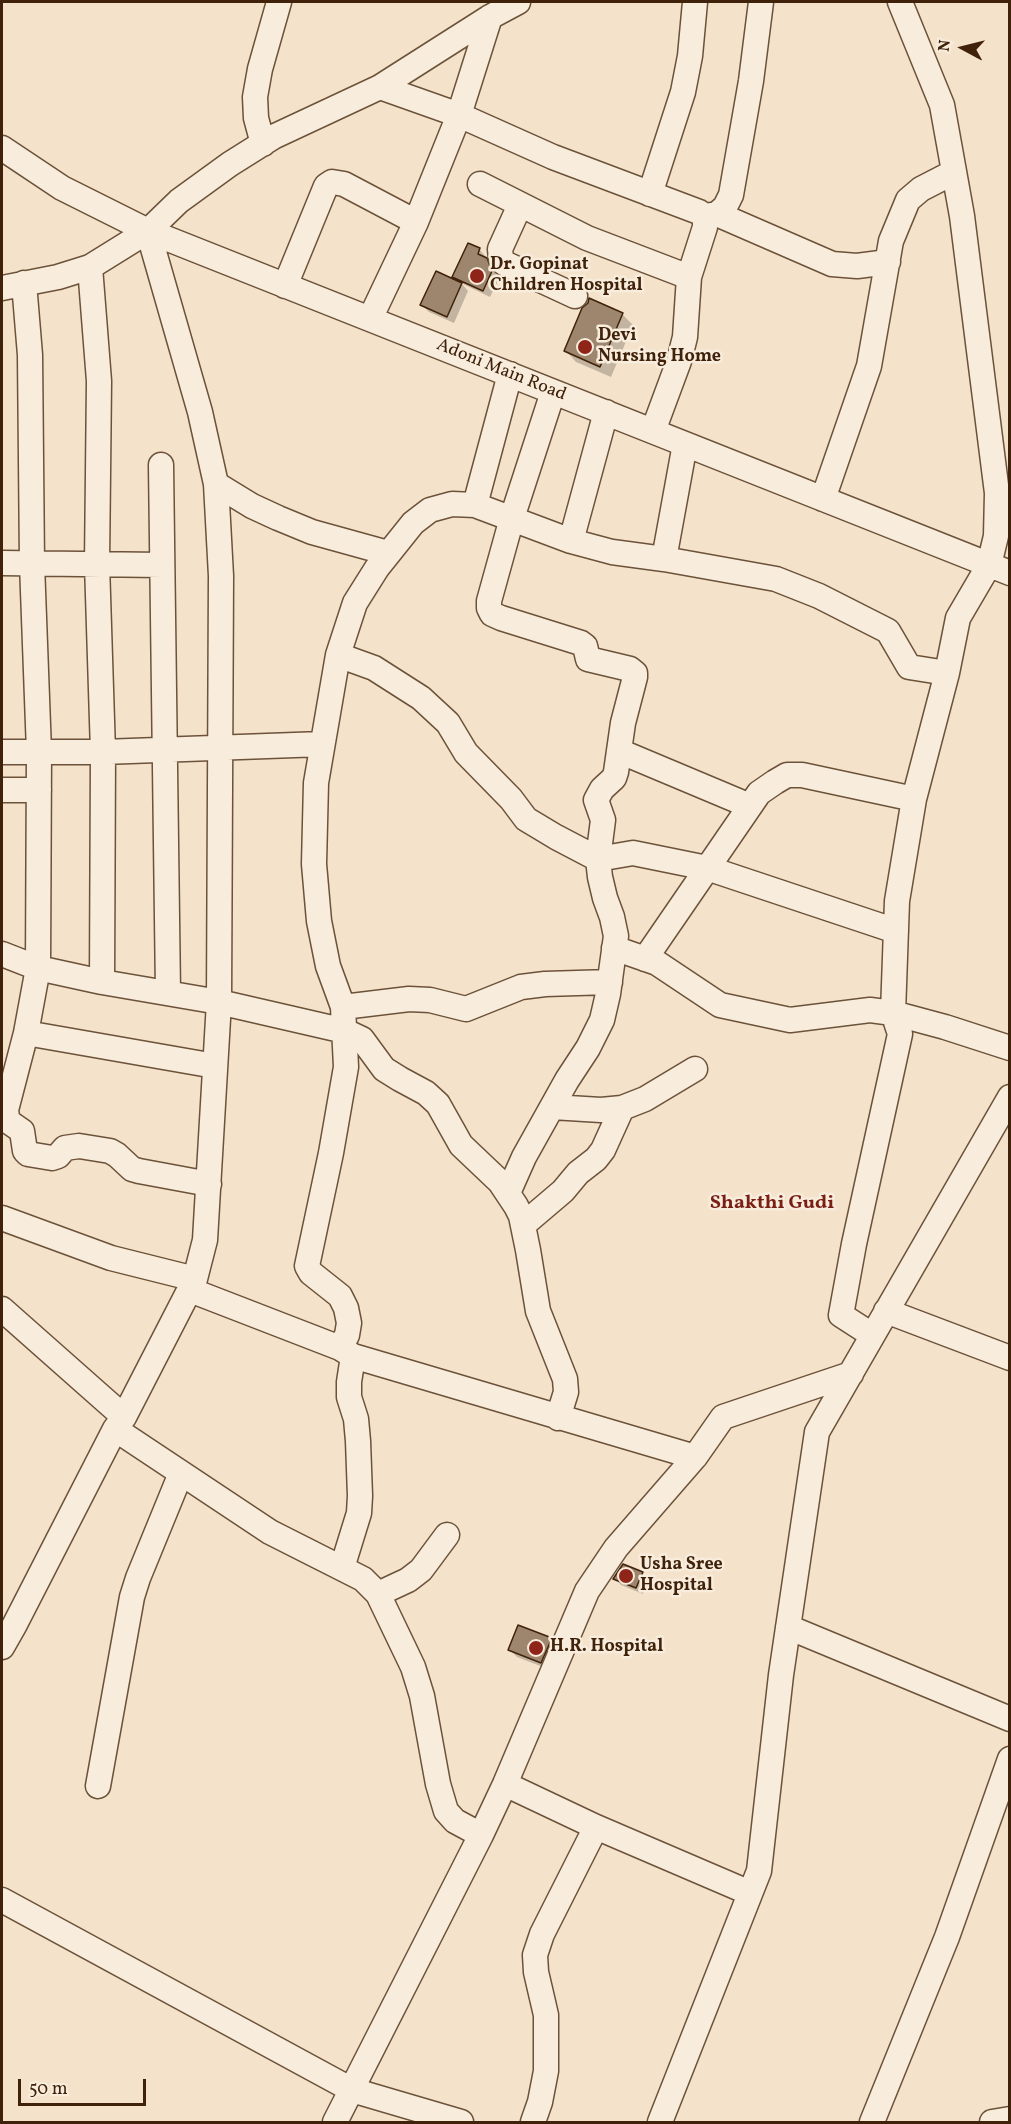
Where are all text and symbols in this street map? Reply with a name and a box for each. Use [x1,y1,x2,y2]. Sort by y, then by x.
north arrow [933,18,993,78]
text: N [934,39,957,53]
place label: Dr. Gopinat Children Hospital [490,255,643,298]
marker: Dr. Gopinat Children Hospital [468,267,486,285]
place label: Devi Nursing Home [598,326,721,368]
street label: Adoni Main Road [433,335,569,407]
marker: Devi Nursing Home [576,338,594,356]
district label: Shakthi Gudi [710,1192,834,1216]
place label: Usha Sree Hospital [640,1555,723,1598]
marker: Usha Sree Hospital [617,1567,635,1585]
place label: H.R. Hospital [550,1637,663,1659]
marker: H.R. Hospital [527,1639,545,1657]
scale bar [21,2067,148,2105]
text: 50 m [29,2077,68,2102]

